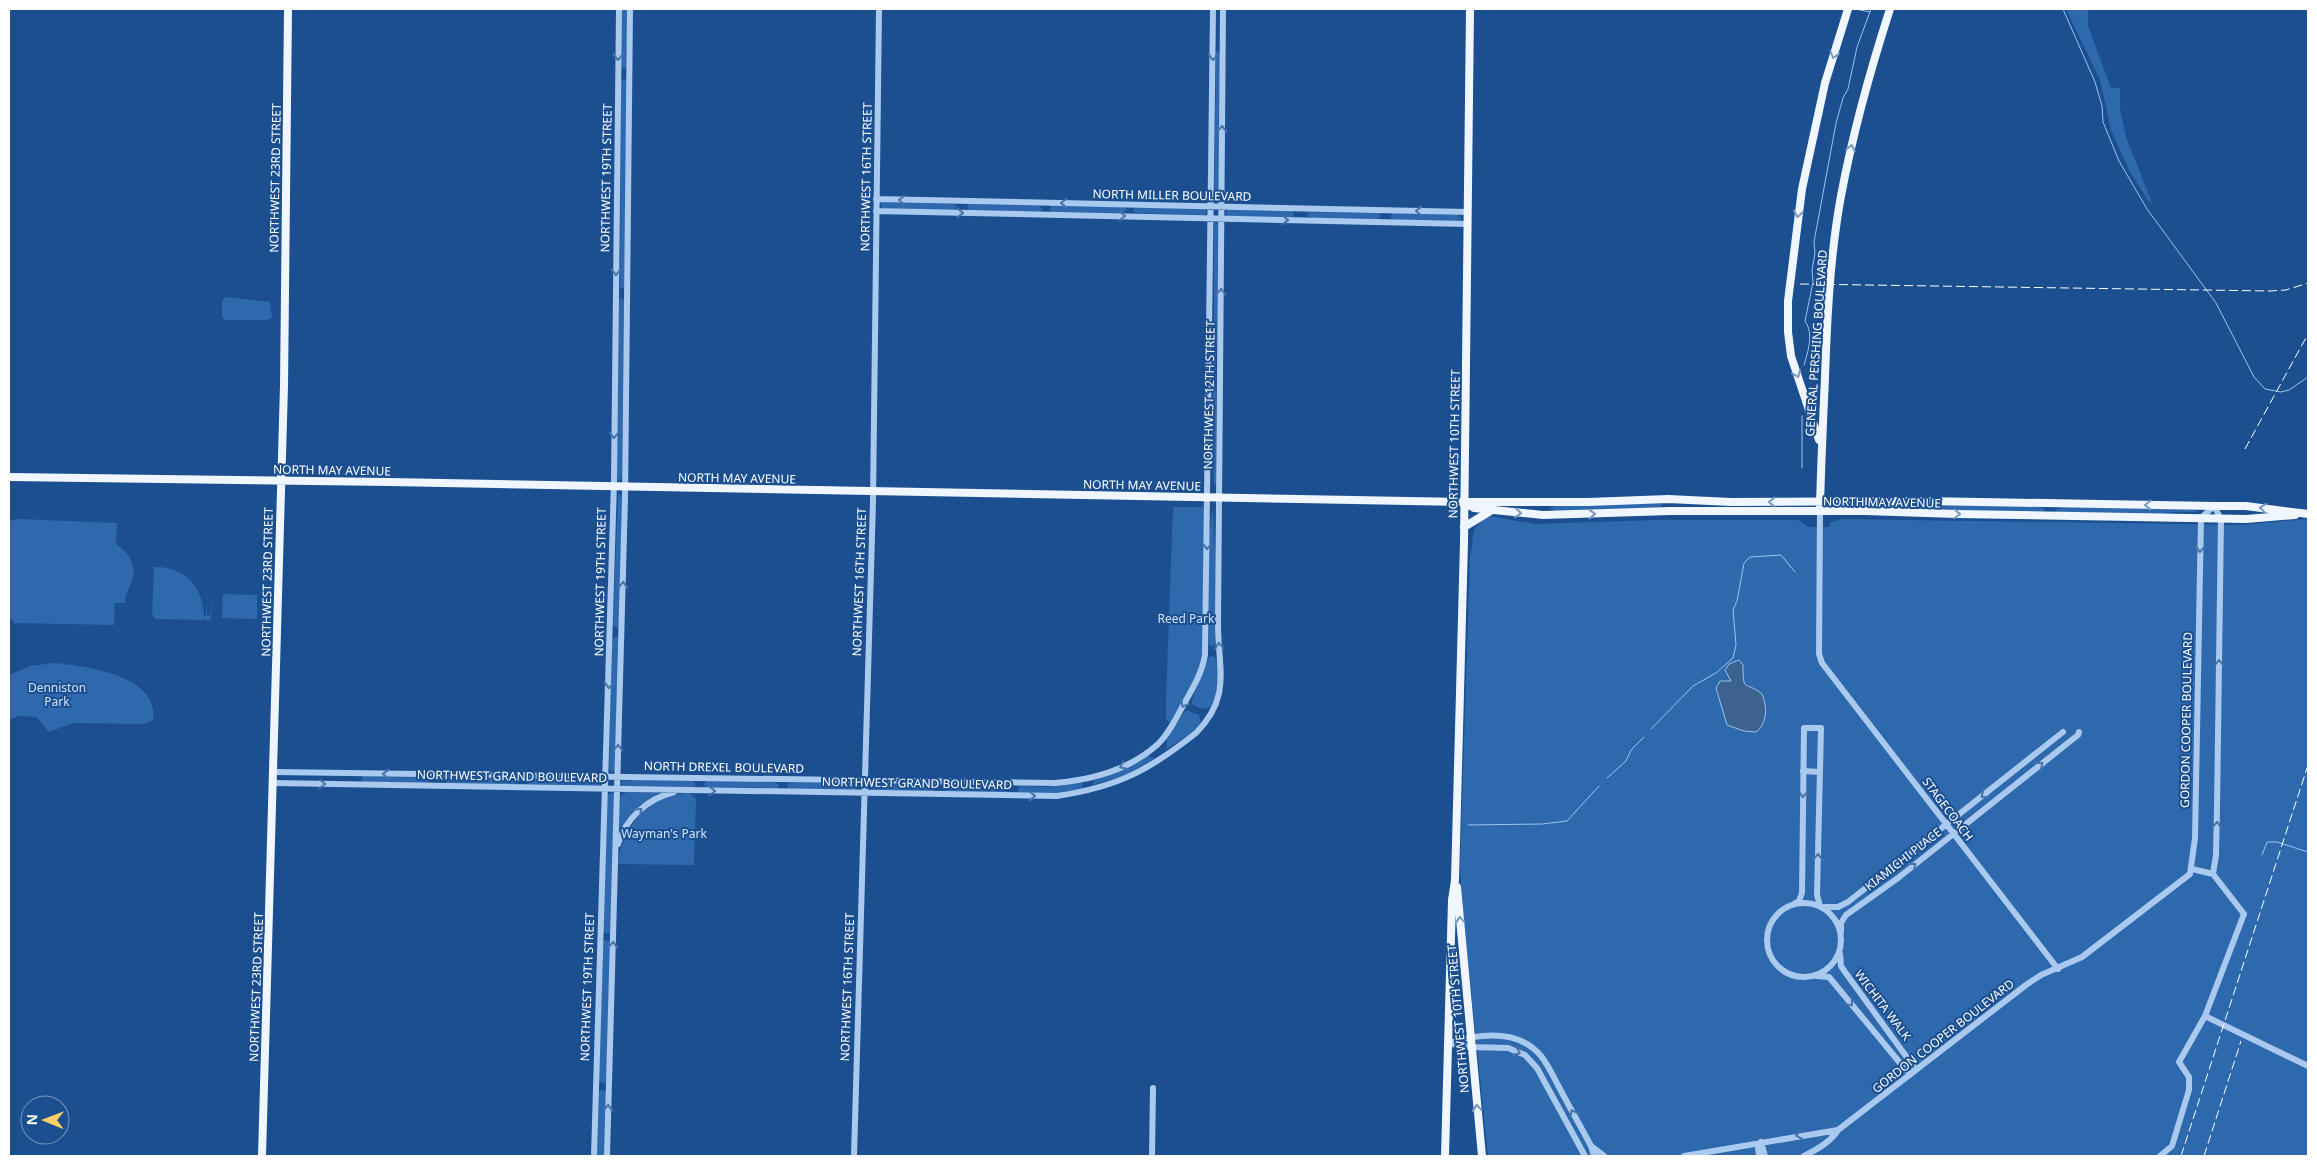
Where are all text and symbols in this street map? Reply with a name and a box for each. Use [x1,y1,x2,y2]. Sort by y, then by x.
one-way arrow [1829,51,1839,59]
one-way arrow [613,54,623,62]
one-way arrow [1208,54,1218,62]
street label: NORTHWEST 16TH STREET [856,102,876,252]
street label: NORTHWEST 23RD STREET [265,103,285,253]
street label: NORTHWEST 19TH STREET [596,103,616,253]
one-way arrow [1217,125,1227,133]
one-way arrow [1846,144,1856,152]
street label: NORTH MILLER BOULEVARD [1092,185,1252,205]
one-way arrow [898,195,906,205]
one-way arrow [1060,198,1068,209]
one-way arrow [1415,206,1423,217]
one-way arrow [956,207,964,218]
one-way arrow [1794,209,1804,218]
one-way arrow [1119,211,1127,221]
one-way arrow [1282,215,1289,225]
street label: GENERAL PERSHING BOULEVARD [1801,249,1831,437]
one-way arrow [611,269,621,277]
one-way arrow [1216,288,1226,296]
street label: NORTHWEST 12TH STREET [1199,320,1219,470]
street label: NORTHWEST 10TH STREET [1444,369,1464,519]
one-way arrow [1791,369,1801,378]
one-way arrow [609,432,619,439]
street label: NORTH MAY AVENUE [273,460,391,480]
street label: NORTH MAY AVENUE [678,468,796,488]
street label: NORTH MAY AVENUE [1083,475,1201,495]
street label: NORTH MAY AVENUE [1823,492,1941,512]
one-way arrow [1767,497,1775,507]
one-way arrow [2143,500,2151,510]
one-way arrow [2259,503,2267,514]
street label: NORTHWEST 23RD STREET [257,507,277,657]
street label: NORTHWEST 19TH STREET [590,507,610,657]
street label: NORTHWEST 16TH STREET [848,507,870,657]
one-way arrow [1514,507,1522,518]
one-way arrow [1588,509,1596,519]
one-way arrow [1953,509,1961,520]
one-way arrow [1201,543,1212,551]
one-way arrow [2195,545,2205,553]
one-way arrow [617,581,628,589]
park label: Reed Park [1158,610,1215,627]
street label: GORDON COOPER BOULEVARD [2176,632,2196,808]
one-way arrow [1213,642,1224,650]
one-way arrow [2214,659,2224,666]
park label: Denniston Park [28,679,86,710]
one-way arrow [603,681,614,689]
one-way arrow [1180,699,1190,708]
one-way arrow [613,743,623,751]
street label: NORTH DREXEL BOULEVARD [644,757,804,777]
one-way arrow [1119,760,1128,770]
one-way arrow [2034,762,2044,771]
street label: NORTHWEST GRAND BOULEVARD [417,766,607,786]
one-way arrow [381,769,389,779]
street label: NORTHWEST GRAND BOULEVARD [822,773,1012,793]
street label: STAGECOACH [1918,774,1978,844]
one-way arrow [318,779,326,789]
one-way arrow [708,786,716,796]
one-way arrow [1980,789,1990,798]
one-way arrow [1028,790,1036,801]
one-way arrow [1798,790,1808,798]
one-way arrow [633,808,642,817]
one-way arrow [2212,821,2222,829]
street label: KIAMICHI PLACE [1861,824,1945,894]
park label: Wayman's Park [621,825,707,842]
one-way arrow [1813,853,1823,861]
one-way arrow [1907,864,1916,872]
street label: NORTHWEST 23RD STREET [245,912,267,1062]
street label: NORTHWEST 19TH STREET [576,912,598,1062]
street label: NORTHWEST 16TH STREET [836,912,858,1062]
one-way arrow [1455,916,1466,924]
one-way arrow [608,941,618,948]
street label: NORTHWEST 10TH STREET [1443,944,1473,1094]
street label: WICHITA WALK [1851,966,1916,1044]
street label: GORDON COOPER BOULEVARD [1868,975,2018,1097]
one-way arrow [1844,998,1853,1007]
one-way arrow [1512,1045,1521,1056]
north arrow [20,1095,70,1145]
one-way arrow [603,1103,614,1111]
one-way arrow [1472,1103,1483,1111]
one-way arrow [1569,1109,1579,1118]
text: N [22,1114,41,1126]
one-way arrow [1795,1130,1804,1140]

